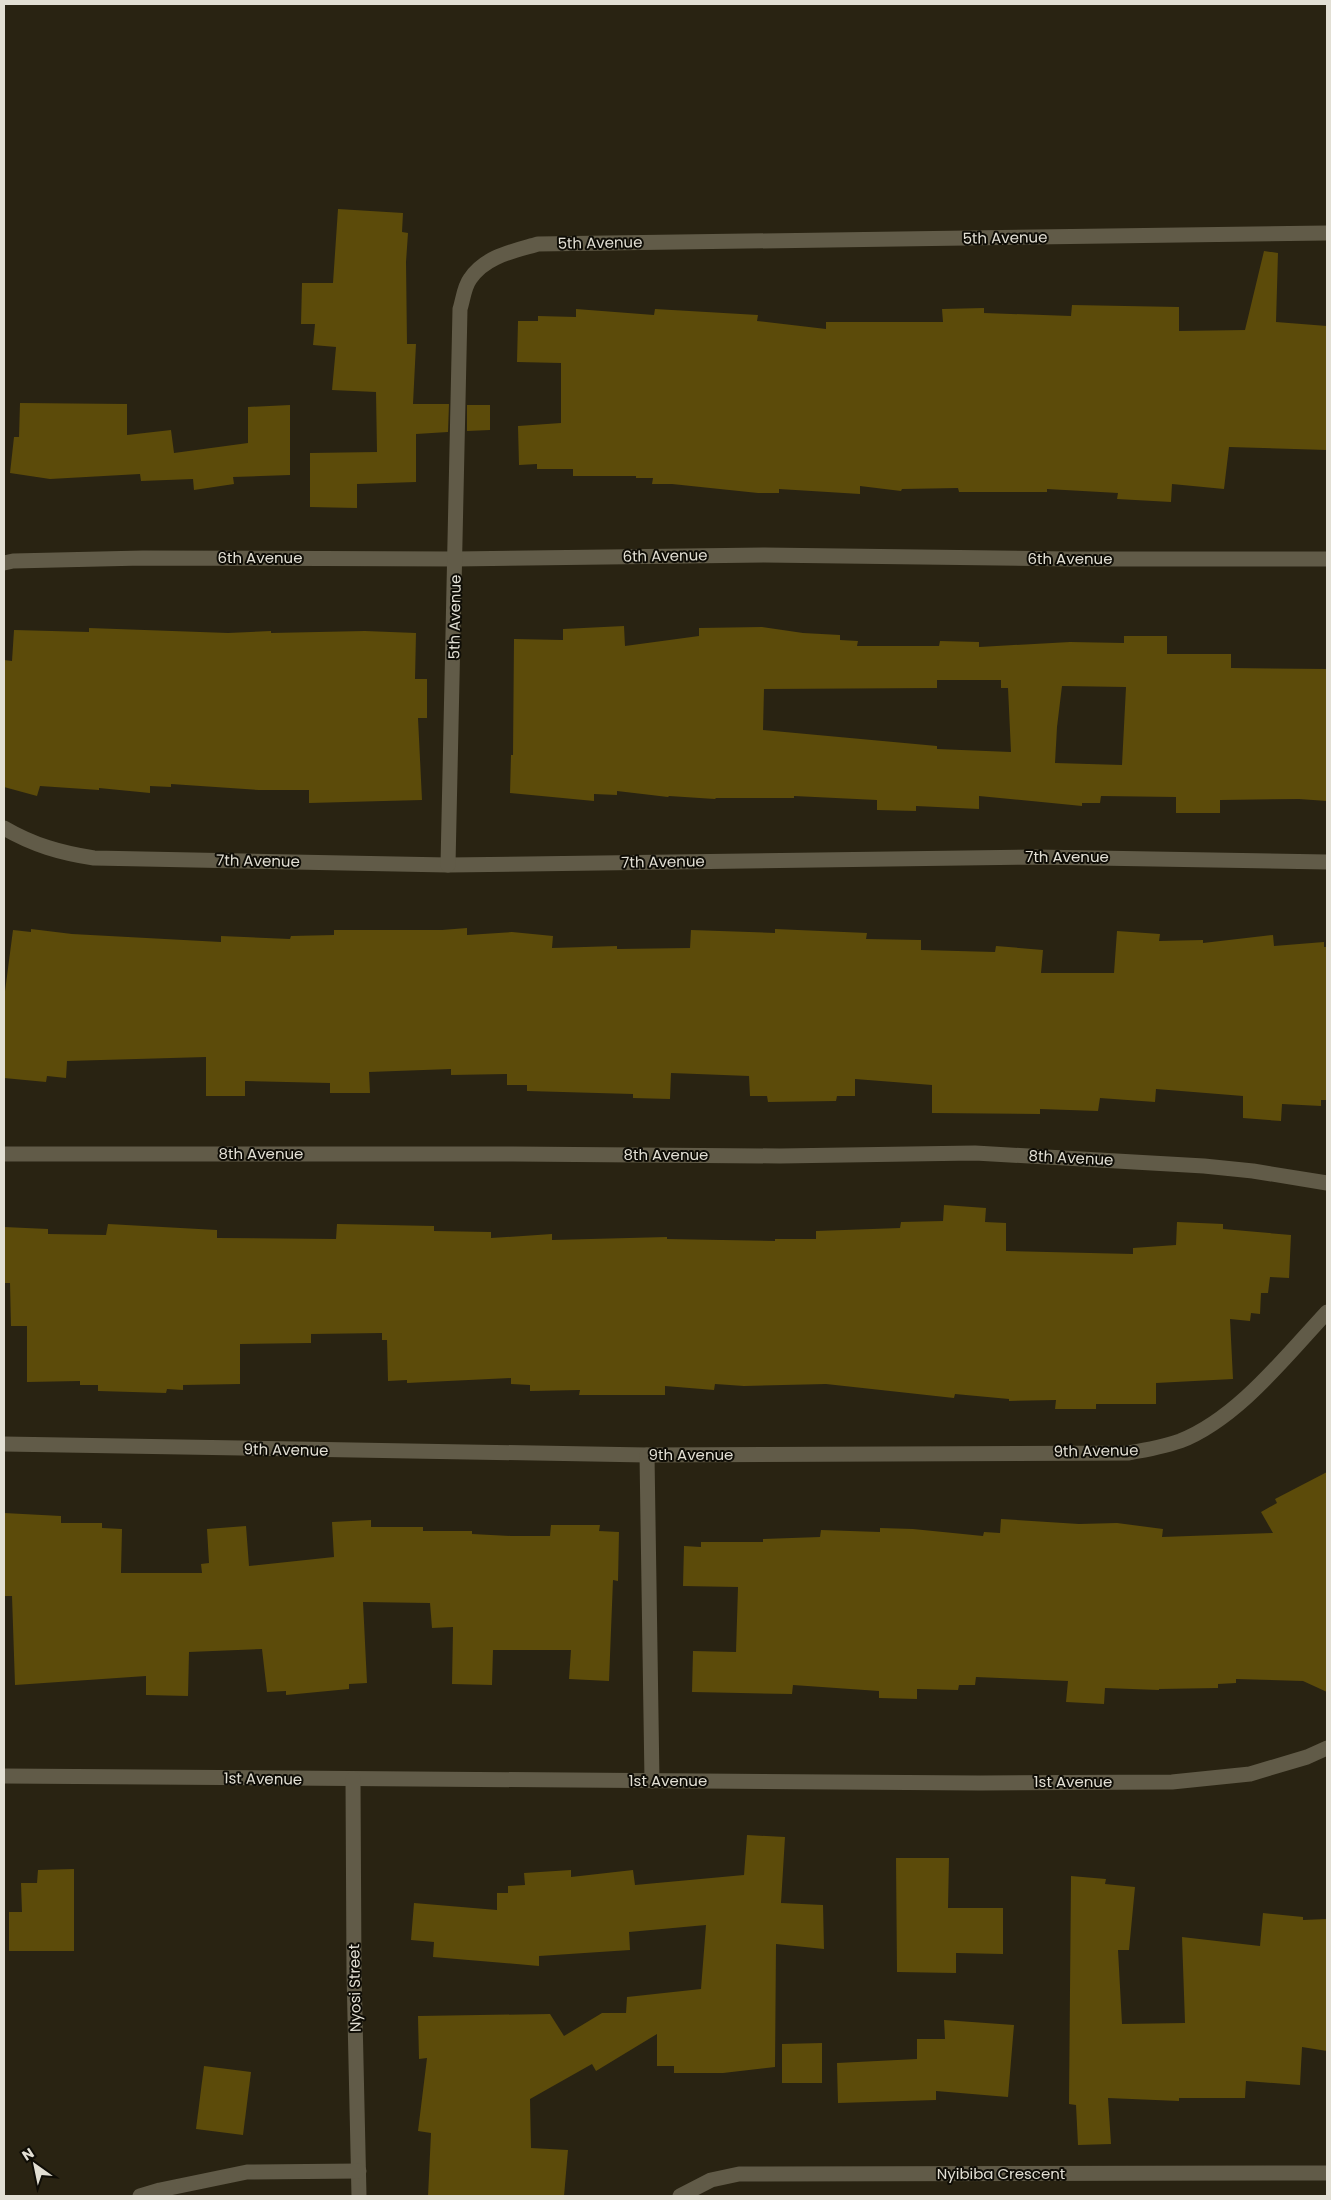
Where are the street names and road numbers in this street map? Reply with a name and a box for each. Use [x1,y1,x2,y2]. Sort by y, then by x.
street label: 5th Avenue [962,226,1048,249]
street label: 5th Avenue [557,231,643,254]
street label: 6th Avenue [622,544,708,567]
street label: 6th Avenue [218,547,302,568]
street label: 6th Avenue [1028,548,1112,569]
street label: 5th Avenue [443,574,466,660]
street label: 7th Avenue [1025,846,1109,867]
street label: 7th Avenue [216,849,300,872]
street label: 7th Avenue [621,850,705,873]
street label: 8th Avenue [219,1143,303,1164]
street label: 8th Avenue [624,1144,708,1165]
street label: 8th Avenue [1028,1145,1114,1170]
street label: 9th Avenue [243,1438,329,1461]
street label: 9th Avenue [1053,1439,1139,1462]
street label: 9th Avenue [649,1444,733,1465]
street label: 1st Avenue [224,1767,302,1790]
street label: 1st Avenue [629,1770,707,1791]
street label: 1st Avenue [1034,1771,1112,1792]
street label: Nyosi Street [343,1944,366,2032]
street label: Nyibiba Crescent [937,2163,1065,2184]

